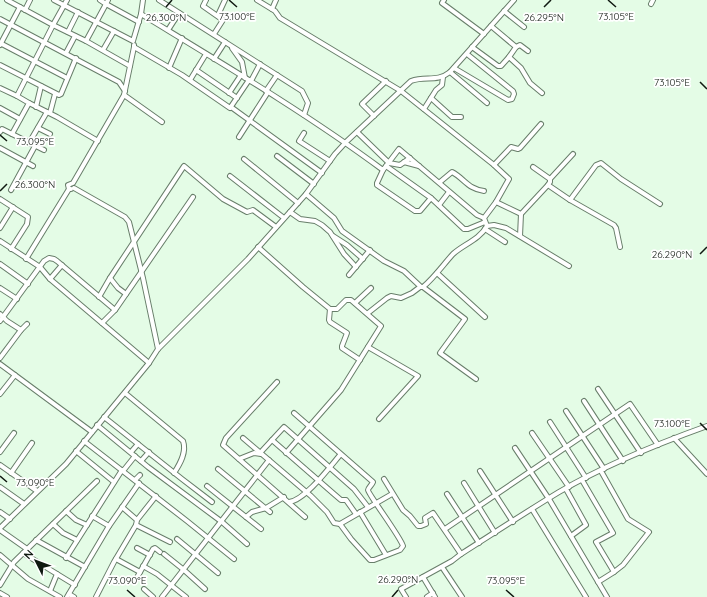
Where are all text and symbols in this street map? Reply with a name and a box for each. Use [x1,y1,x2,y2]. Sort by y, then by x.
text: 73.100°E [219,10,255,23]
text: 73.105°E [598,10,634,23]
text: 26.300°N [146,11,186,24]
text: 26.295°N [524,11,564,24]
text: 73.105°E [654,76,690,89]
text: 73.095°E [16,135,54,148]
text: 26.300°N [15,178,55,191]
text: 26.290°N [652,248,692,261]
text: 73.100°E [654,417,690,430]
text: 73.090°E [16,476,55,489]
north arrow [16,541,56,581]
text: N [21,547,36,562]
text: 26.290°N [378,573,418,586]
text: 73.090°E [108,574,147,587]
text: 73.095°E [487,574,525,587]

